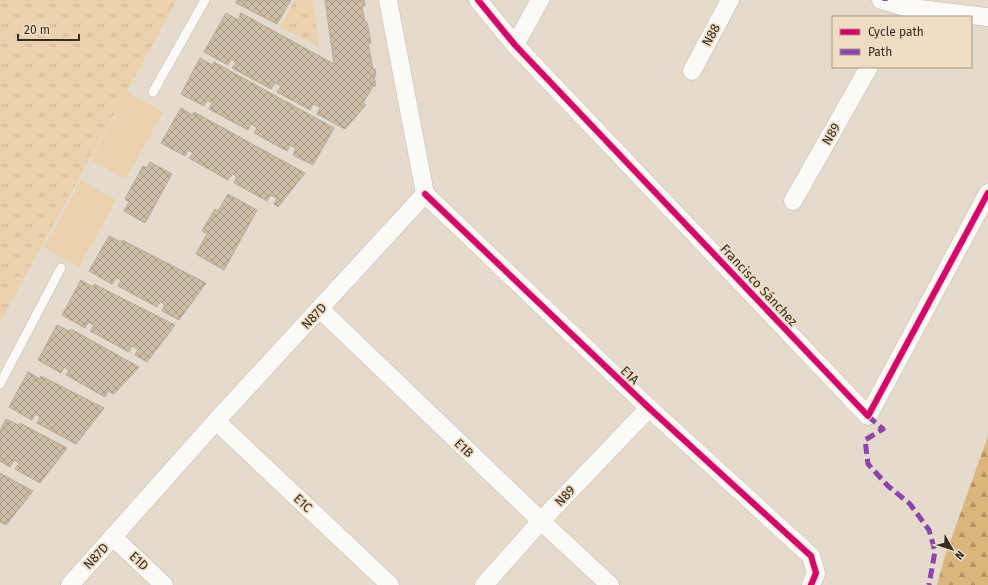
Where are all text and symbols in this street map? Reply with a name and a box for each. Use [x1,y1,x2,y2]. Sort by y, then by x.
scale bar [18,16,79,42]
legend [832,16,972,68]
street label: N88 [699,21,723,49]
text: 20 m [24,23,50,37]
text: Cycle path [868,25,924,39]
text: Path [868,45,892,59]
street label: N89 [819,120,843,148]
street label: Francisco Sánchez [717,241,801,329]
street label: N87D [298,300,330,332]
street label: E1A [618,363,643,388]
street label: E1B [452,436,477,460]
street label: N89 [552,482,578,509]
street label: E1C [291,491,316,516]
north arrow [932,529,972,569]
street label: N87D [80,540,112,572]
street label: E1D [126,548,152,574]
text: N [952,548,967,562]

